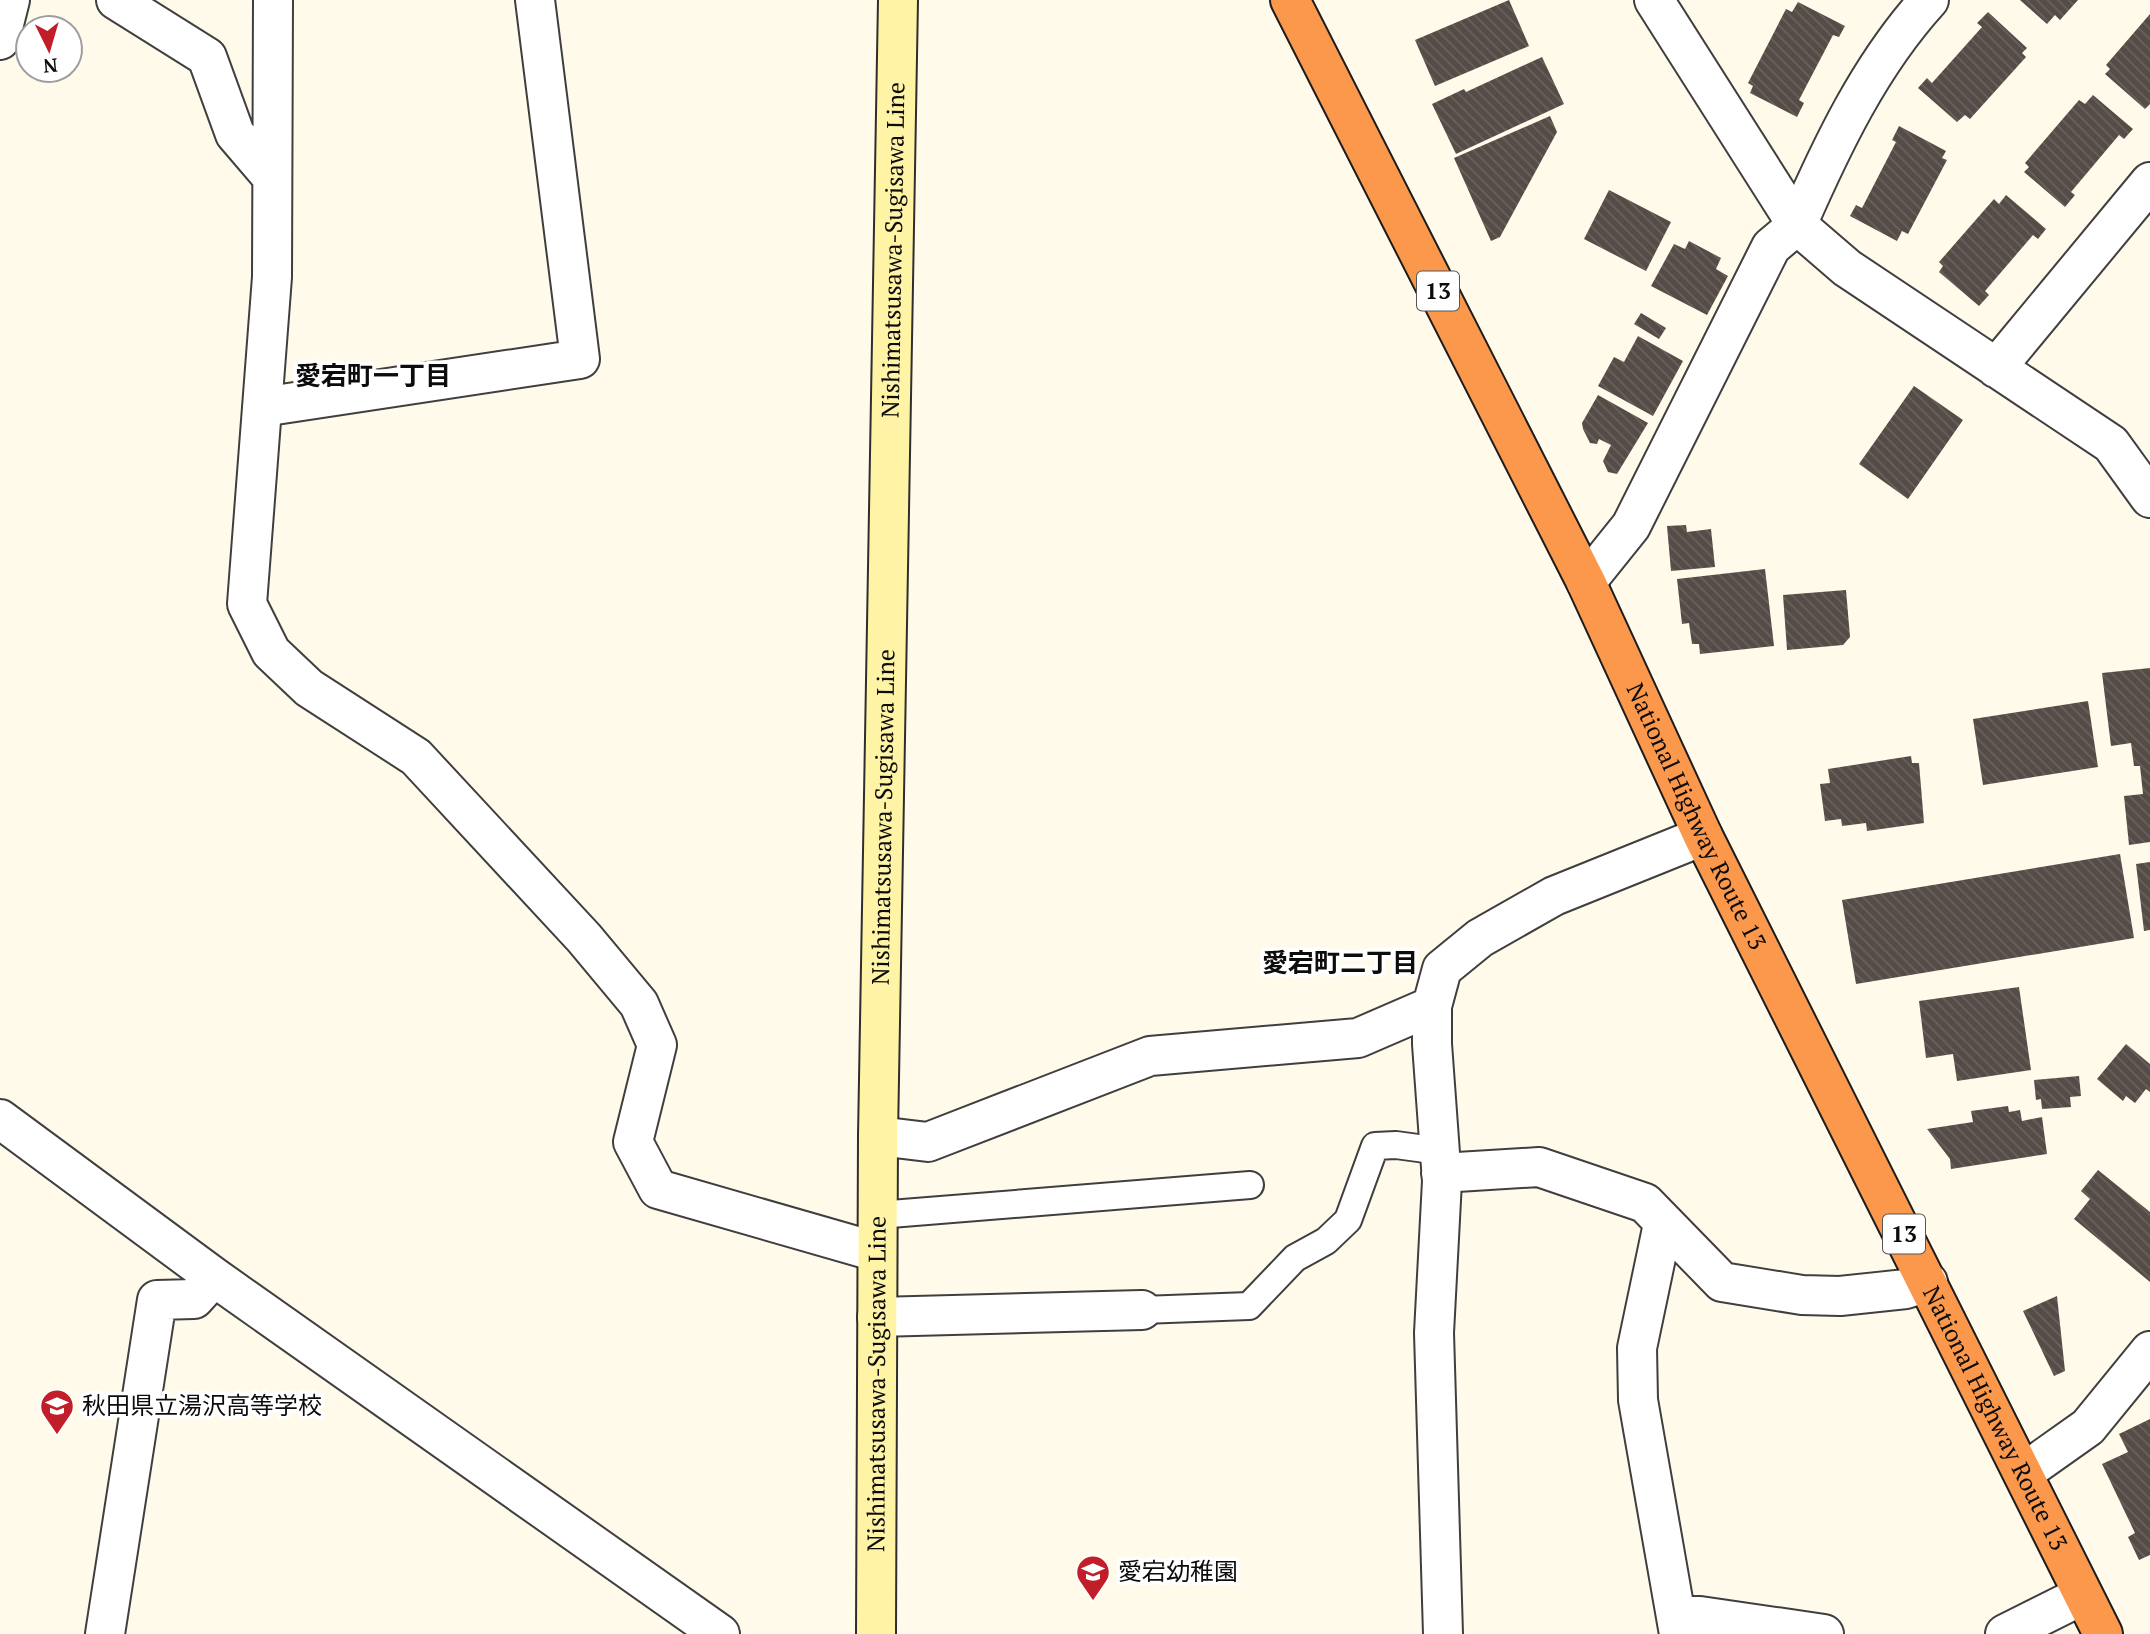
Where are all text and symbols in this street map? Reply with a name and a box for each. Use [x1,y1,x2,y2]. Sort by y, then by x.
north arrow [14,14,84,84]
text: N [42,53,59,80]
street label: Nishimatsusawa-Sugisawa Line [874,82,912,418]
road number: 13 [1417,272,1459,310]
district label: 愛宕町一丁目 [295,358,451,392]
street label: Nishimatsusawa-Sugisawa Line [864,649,902,985]
street label: National Highway Route 13 [1620,678,1774,955]
district label: 愛宕町二丁目 [1262,945,1418,979]
road number: 13 [1883,1214,1925,1254]
street label: Nishimatsusawa-Sugisawa Line [859,1216,893,1552]
street label: National Highway Route 13 [1916,1280,2076,1556]
school or university icon: 秋田県立湯沢高等学校 [38,1387,76,1436]
place label: 秋田県立湯沢高等学校 [82,1389,322,1421]
school or university icon: 愛宕幼稚園 [1074,1553,1112,1602]
place label: 愛宕幼稚園 [1118,1555,1238,1587]

